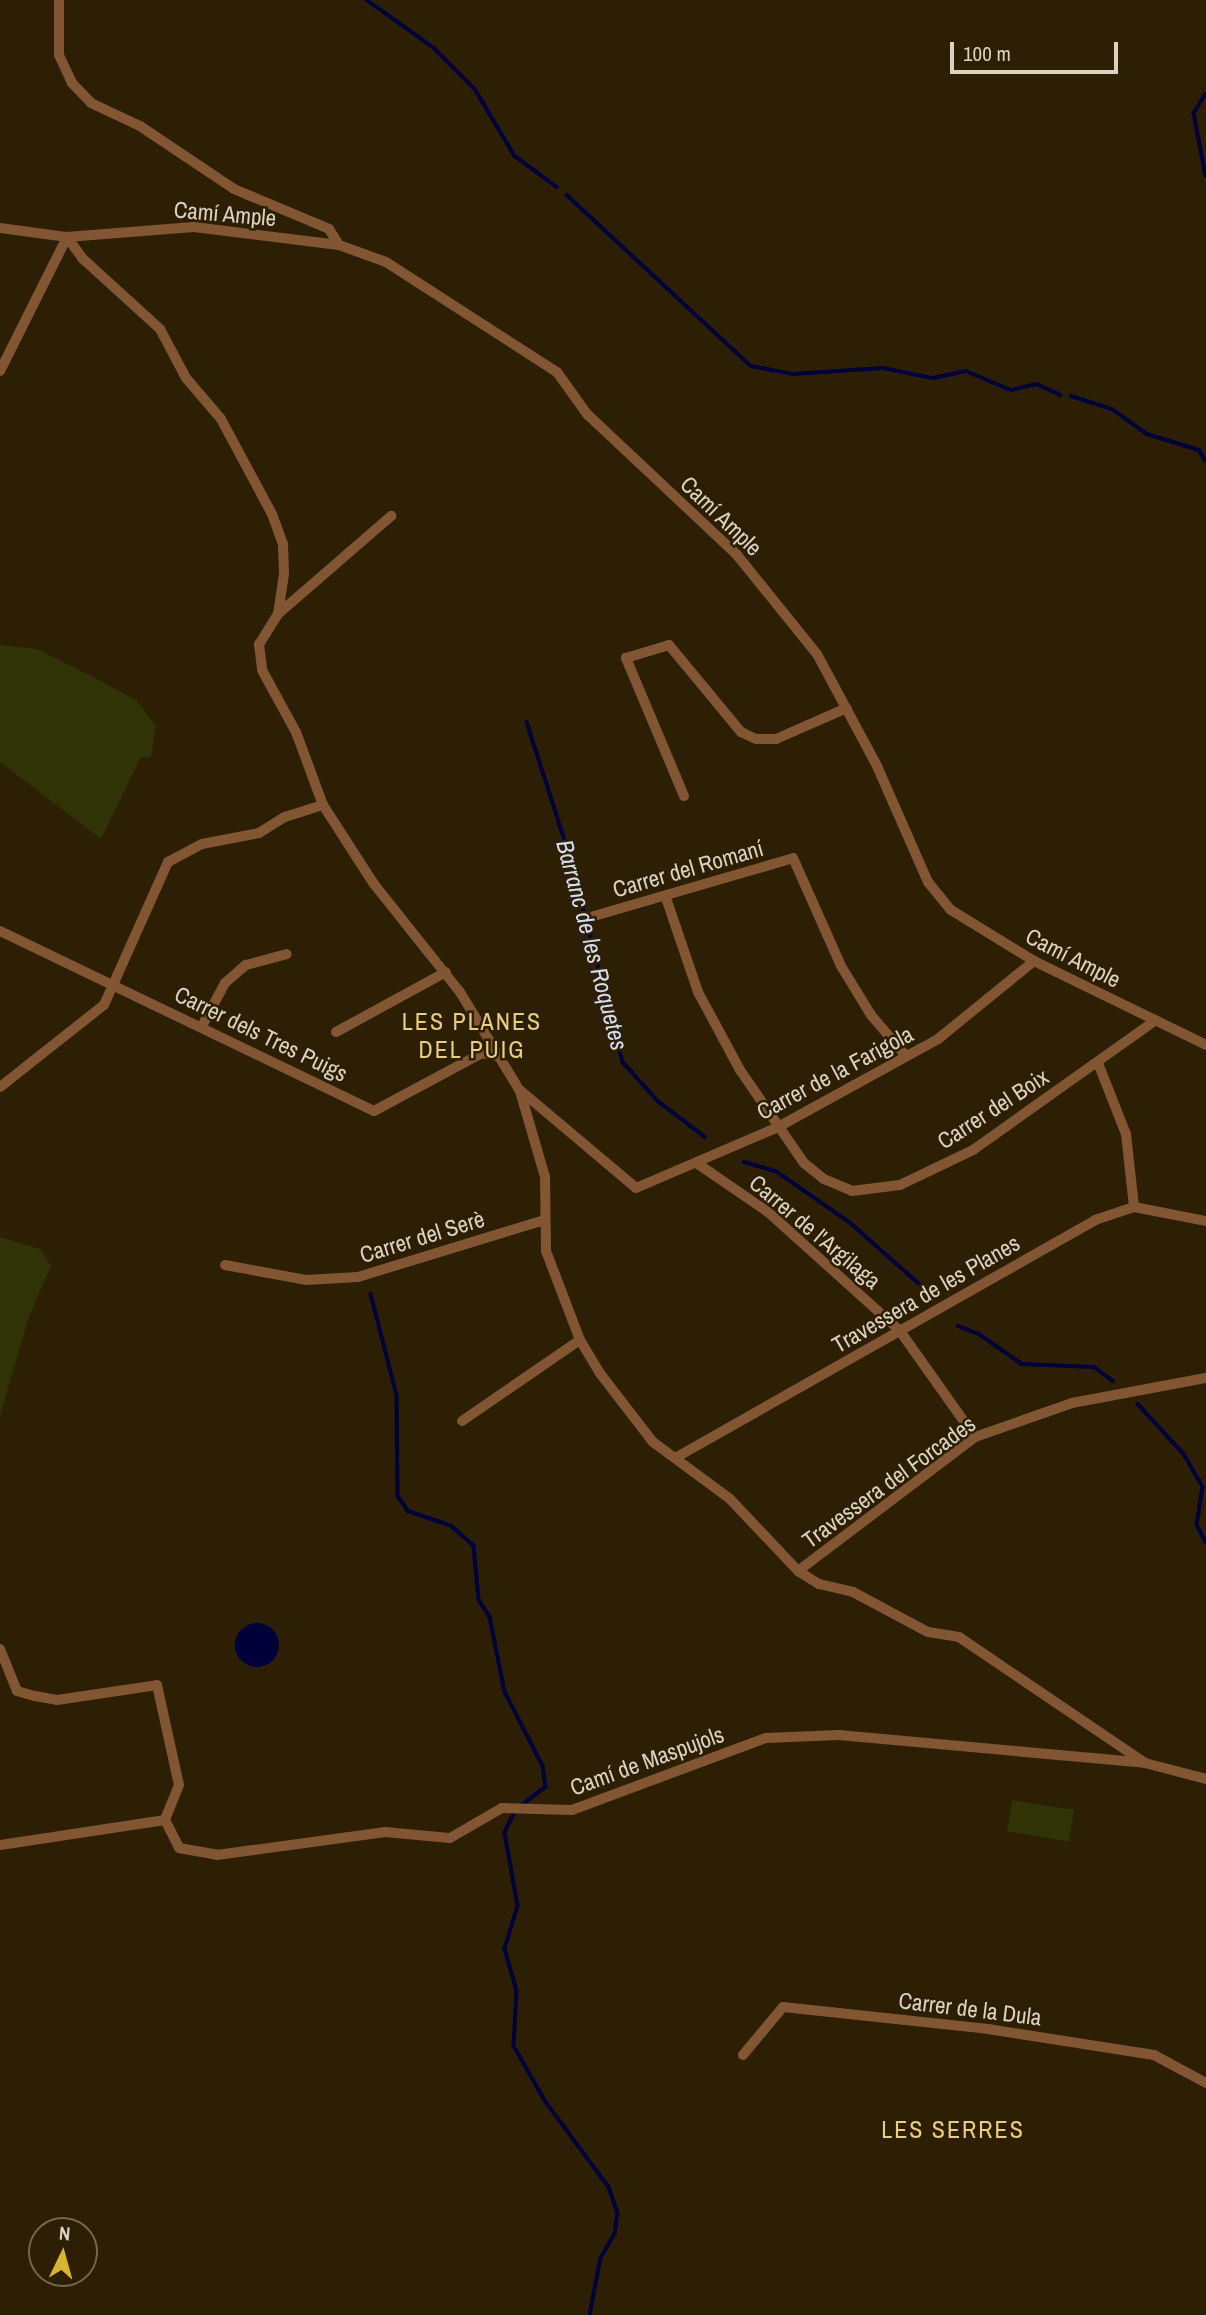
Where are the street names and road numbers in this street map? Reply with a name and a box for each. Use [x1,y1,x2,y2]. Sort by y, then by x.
street label: Camí Ample [172,196,278,232]
street label: Camí Ample [674,470,768,562]
street label: Carrer del Romaní [610,834,766,904]
street label: Camí Ample [1021,922,1125,994]
street label: Carrer dels Tres Puigs [170,980,352,1088]
street label: Carrer de la Farigola [752,1020,918,1126]
street label: Carrer del Boix [932,1063,1054,1155]
street label: Carrer de l'Argilaga [744,1169,886,1295]
street label: Carrer del Serè [356,1205,488,1269]
street label: Travessera de les Planes [827,1229,1025,1359]
street label: Travessera del Forcades [797,1410,981,1554]
street label: Camí de Maspujols [566,1720,728,1802]
street label: Carrer de la Dula [897,1987,1043,2031]

